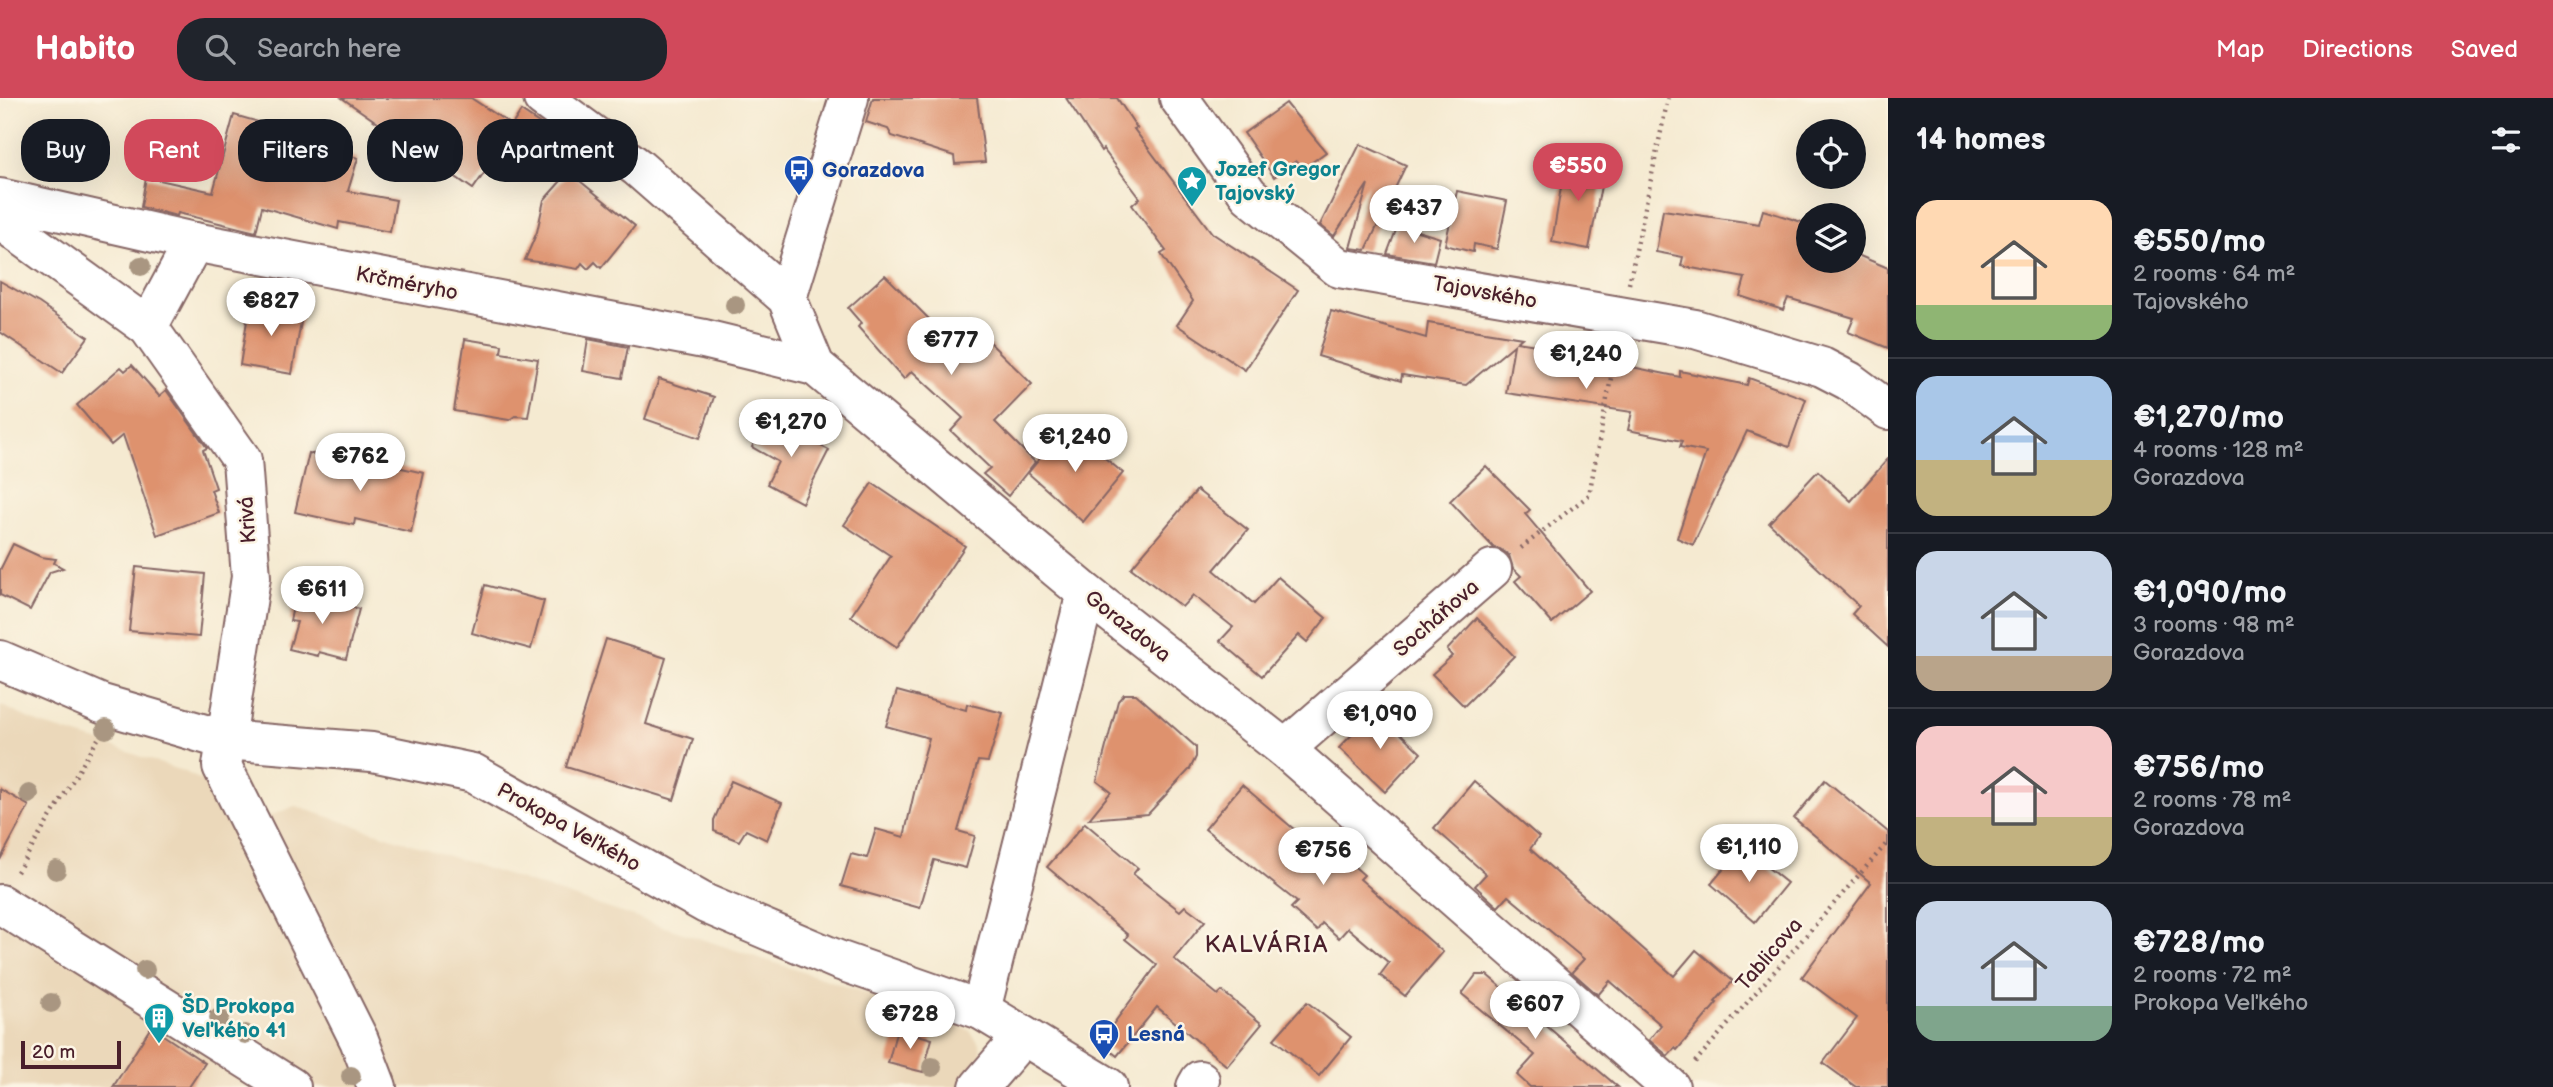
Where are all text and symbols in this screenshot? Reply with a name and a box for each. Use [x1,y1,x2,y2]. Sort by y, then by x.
search box [177,18,667,81]
text: Habito [35,29,135,69]
icon: search [201,30,239,68]
text: Search here [257,34,401,65]
text: Map [2216,35,2264,64]
text: Directions [2302,35,2413,64]
text: Saved [2451,35,2518,64]
chip: Buy [21,119,110,182]
chip: Rent [124,119,224,182]
chip: Filters [238,119,353,182]
chip: New [367,119,463,182]
chip: Apartment [477,119,638,182]
map controls [1796,119,1866,273]
button: locate [1796,119,1866,189]
icon: filters [2487,121,2525,159]
text: 14 homes [1916,122,2045,158]
pin: €550 [1537,144,1619,203]
text: €550 [1549,152,1607,180]
bus stop icon: Gorazdova [782,153,816,197]
place label: Jozef Gregor Tajovský [1215,157,1341,206]
place label: Gorazdova [822,158,925,183]
place icon: Jozef Gregor Tajovský [1175,164,1209,208]
pin: €437 [1373,186,1455,245]
text: €437 [1385,194,1443,222]
button: layers [1796,203,1866,273]
text: €550/mo [2133,224,2266,260]
icon: home [1972,228,2056,312]
text: 2 rooms · 64 m² [2133,260,2295,288]
street label: Krčméryho [354,261,460,306]
street label: Tajovského [1431,271,1539,314]
pin: €827 [230,278,312,338]
text: €827 [242,287,300,315]
text: Tajovského [2133,288,2249,316]
pin: €777 [910,317,992,377]
text: €777 [923,326,979,354]
pin: €1,240 [1529,331,1643,391]
text: €1,240 [1550,340,1622,368]
pin: €1,270 [734,400,848,459]
text: €1,270/mo [2133,400,2284,436]
icon: home [1972,404,2056,488]
text: €1,270 [755,408,827,436]
pin: €1,240 [1018,414,1132,474]
text: €1,240 [1039,423,1111,451]
pin: €762 [319,434,401,493]
text: 4 rooms · 128 m² [2133,436,2304,464]
text: €762 [331,442,389,470]
text: Gorazdova [2133,464,2245,492]
street label: Krivá [233,496,262,544]
pin: €611 [281,566,363,626]
street label: Socháňova [1388,574,1484,662]
text: €611 [297,575,347,603]
text: €1,090/mo [2133,575,2287,611]
icon: home [1972,579,2056,663]
street label: Gorazdova [1080,585,1176,668]
text: 3 rooms · 98 m² [2133,611,2295,639]
text: Gorazdova [2133,639,2245,667]
pin: €1,090 [1323,692,1437,751]
text: €1,090 [1343,700,1417,728]
text: €756/mo [2133,750,2264,786]
icon: home [1972,754,2056,838]
street label: Prokopa Veľkého [493,778,645,877]
text: 2 rooms · 78 m² [2133,786,2291,814]
text: Gorazdova [2133,814,2245,842]
pin: €1,110 [1692,824,1806,884]
pin: €756 [1282,828,1364,887]
text: €1,110 [1716,833,1782,861]
text: €756 [1294,836,1352,864]
street label: Tablicova [1731,913,1808,996]
text: €728/mo [2133,925,2265,961]
district label: KALVÁRIA [1205,929,1329,959]
icon: home [1972,929,2056,1013]
text: 2 rooms · 72 m² [2133,961,2292,989]
pin: €607 [1494,982,1576,1041]
text: Prokopa Veľkého [2133,989,2308,1017]
text: €607 [1506,990,1564,1018]
pin: €728 [869,992,951,1051]
place label: ŠD Prokopa Veľkého 41 [182,993,295,1043]
text: €728 [881,1000,939,1028]
building icon: ŠD Prokopa Veľkého 41 [142,1001,176,1045]
bus stop icon: Lesná [1087,1017,1121,1061]
place label: Lesná [1127,1022,1185,1047]
scale bar [21,1038,121,1070]
text: 20 m [32,1041,75,1064]

